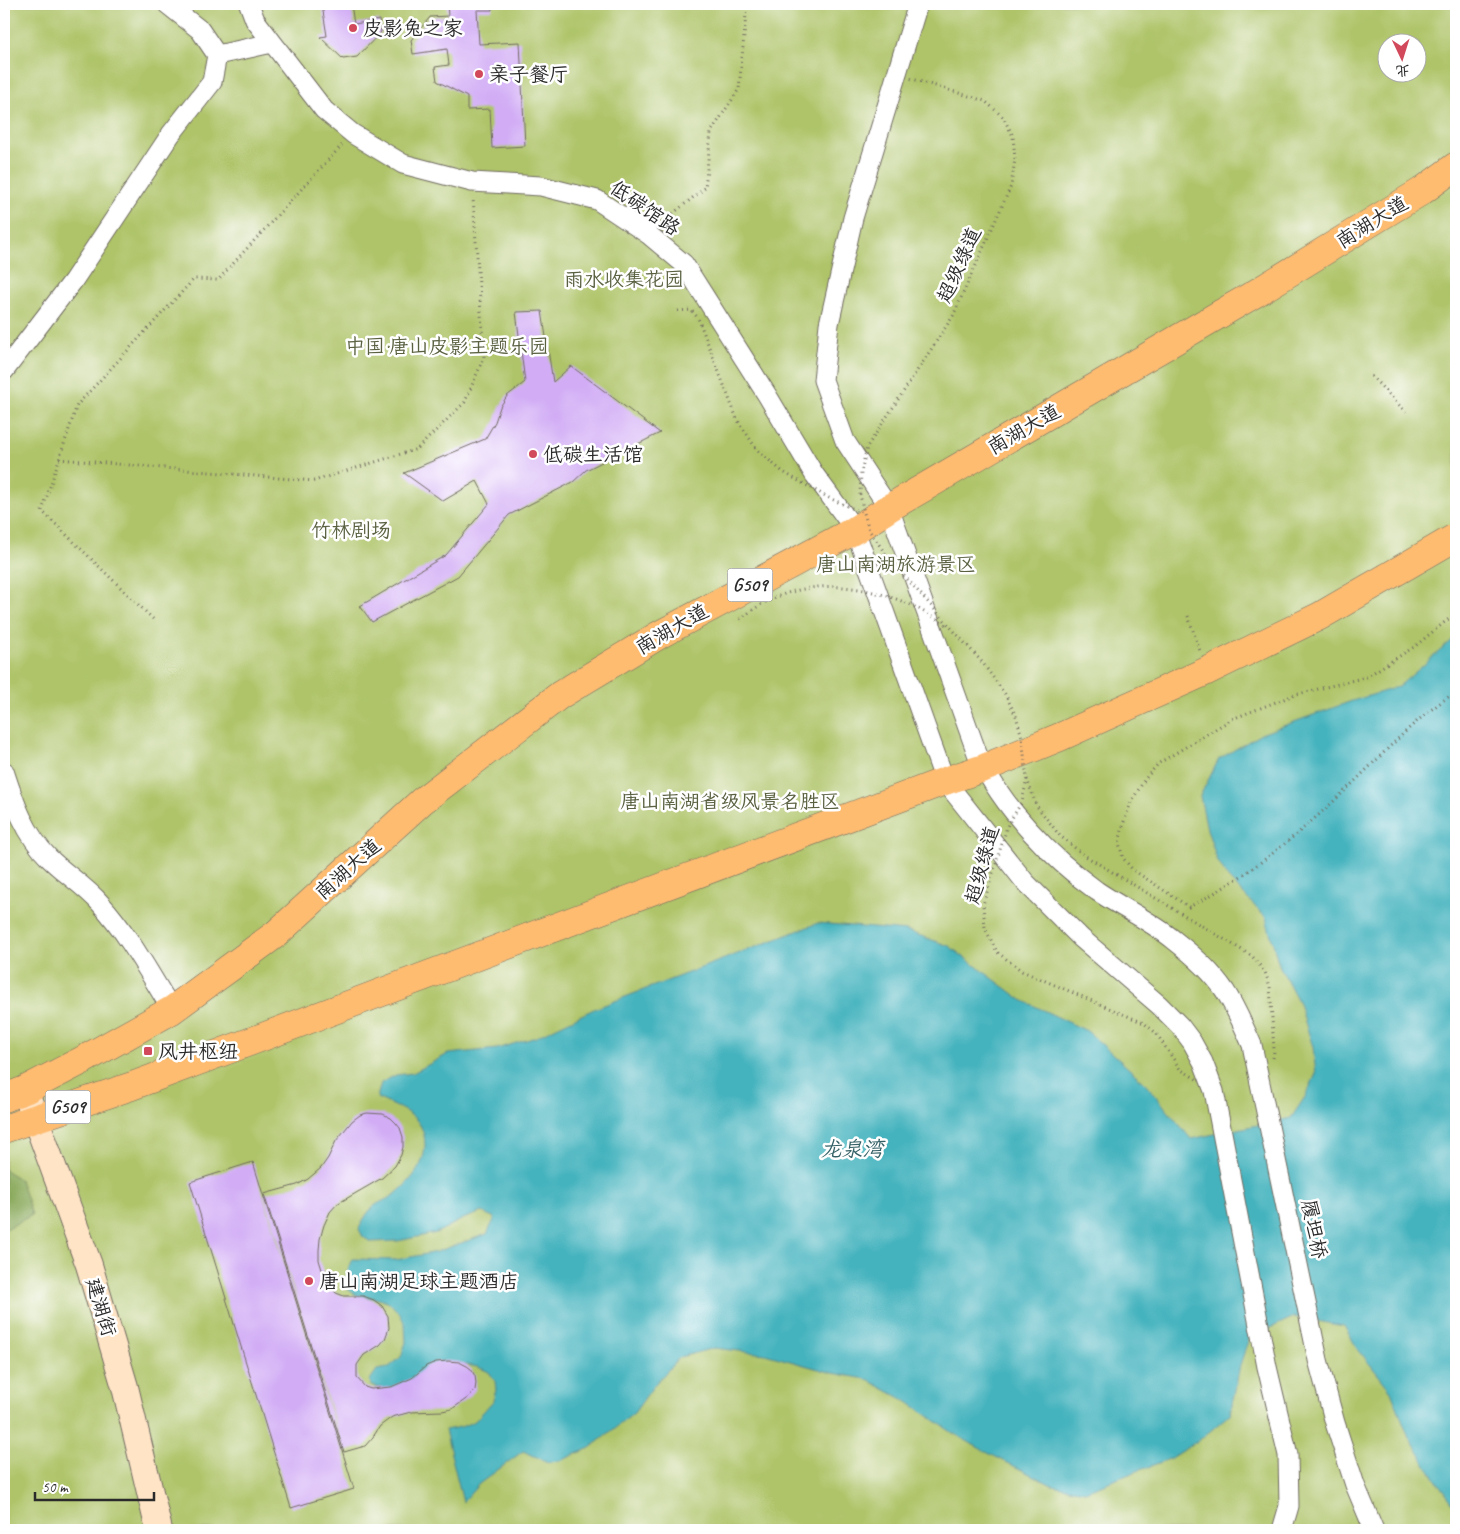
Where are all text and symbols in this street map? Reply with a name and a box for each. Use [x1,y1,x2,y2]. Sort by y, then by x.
place label: 皮影兔之家 [363,16,463,41]
marker: 皮影兔之家 [347,22,359,34]
north arrow [1378,32,1428,82]
place label: 亲子餐厅 [489,62,569,87]
text: 北 [1395,62,1410,79]
marker: 亲子餐厅 [473,68,485,80]
street label: 低碳馆路 [605,175,686,242]
street label: 南湖大道 [1331,190,1413,254]
street label: 超级绿道 [931,223,987,307]
park label: 雨水收集花园 [564,267,684,292]
park label: 中国·唐山皮影主题乐园 [345,334,549,359]
street label: 南湖大道 [983,398,1065,460]
place label: 低碳生活馆 [543,442,643,467]
marker: 低碳生活馆 [527,448,539,460]
park label: 竹林剧场 [311,518,391,543]
park label: 唐山南湖旅游景区 [816,552,976,577]
road number: G509 [728,568,772,602]
street label: 南湖大道 [631,598,713,660]
park label: 唐山南湖省级风景名胜区 [620,789,840,814]
street label: 超级绿道 [960,823,1004,907]
street label: 南湖大道 [310,833,386,905]
place label: 风井枢纽 [158,1039,238,1064]
marker: 风井枢纽 [142,1045,154,1057]
road number: G509 [46,1090,90,1124]
water label: 龙泉湾 [821,1136,886,1162]
street label: 履坦桥 [1296,1197,1332,1261]
place label: 唐山南湖足球主题酒店 [319,1269,519,1294]
street label: 建湖街 [80,1275,122,1339]
marker: 唐山南湖足球主题酒店 [303,1275,315,1287]
scale bar [35,1469,154,1501]
text: 50 m [42,1478,69,1497]

